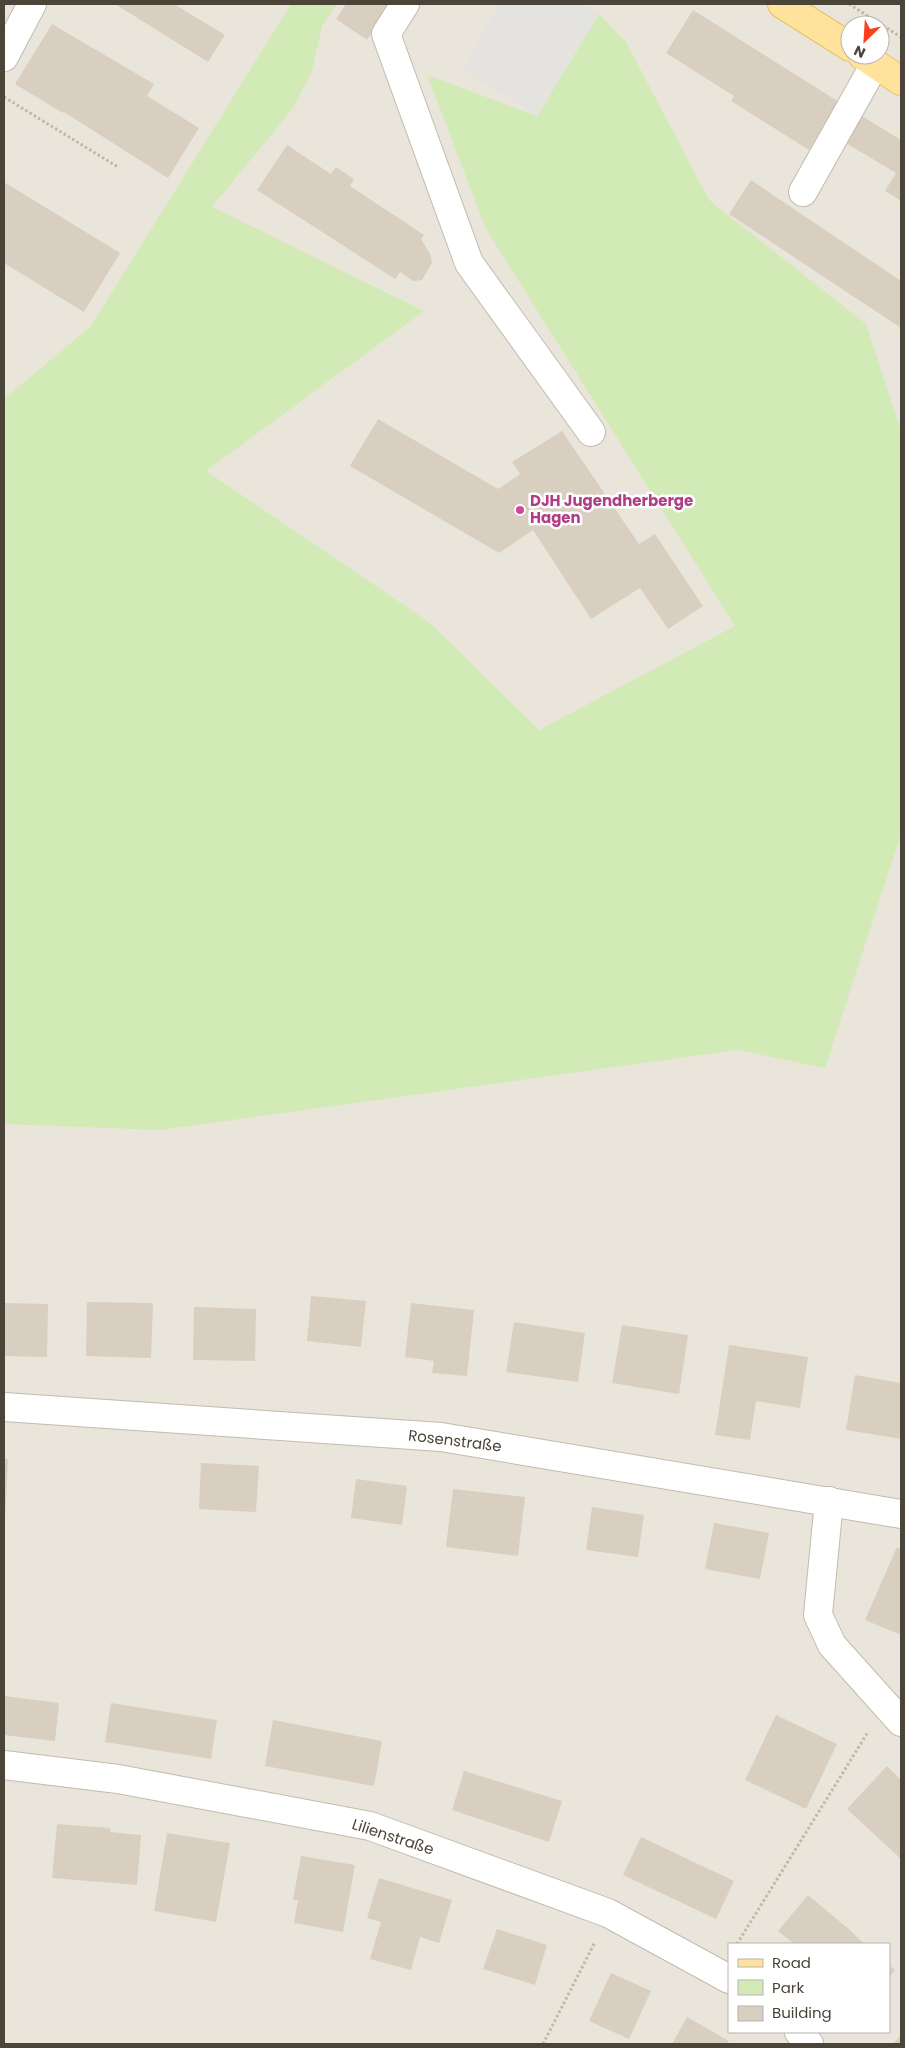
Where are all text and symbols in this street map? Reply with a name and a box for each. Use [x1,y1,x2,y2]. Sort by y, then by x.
north arrow [840,15,890,65]
text: N [851,40,869,63]
place label: DJH Jugendherberge Hagen [530,490,693,528]
marker: DJH Jugendherberge Hagen [514,504,526,516]
street label: Rosenstraße [407,1424,503,1457]
street label: Lilienstraße [349,1813,437,1860]
legend [728,1943,890,2033]
text: Road [772,1952,811,1973]
text: Park [772,1977,804,1998]
text: Building [772,2002,832,2023]

